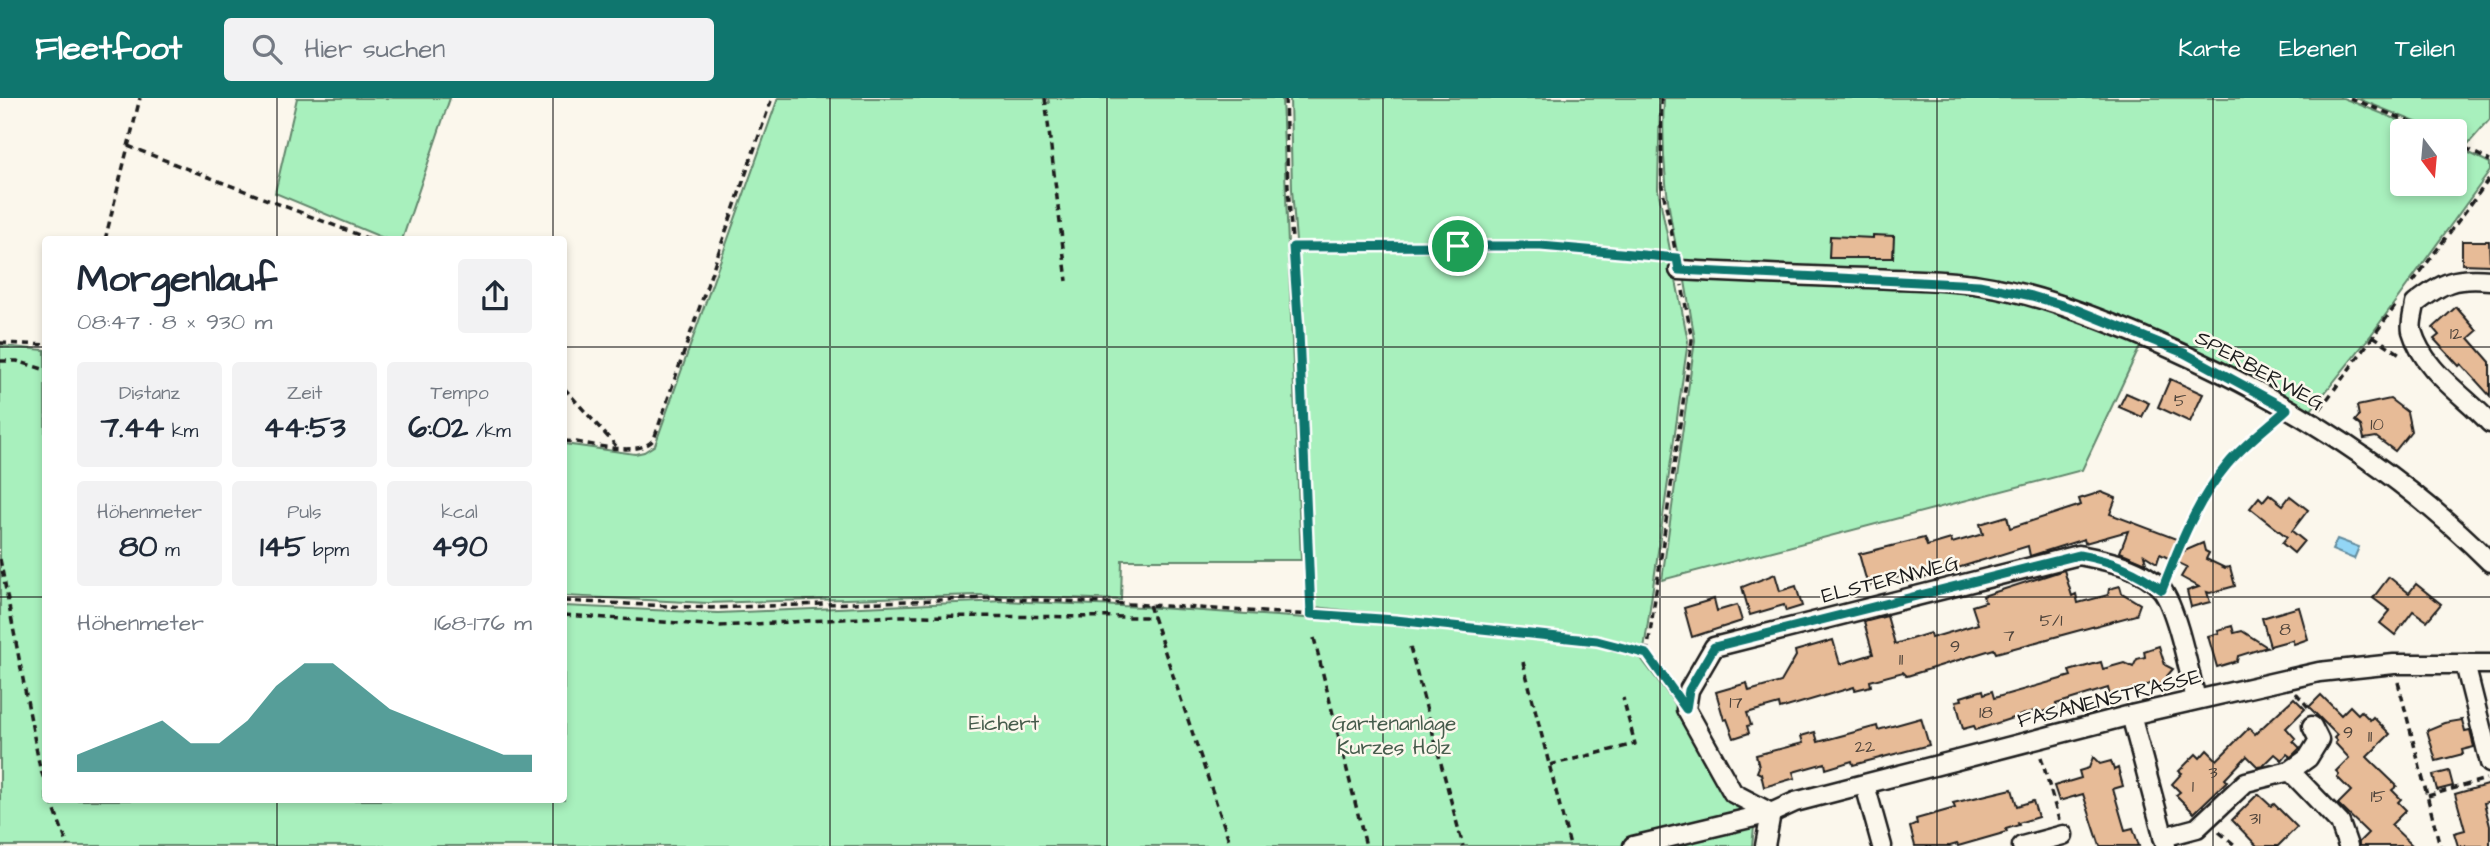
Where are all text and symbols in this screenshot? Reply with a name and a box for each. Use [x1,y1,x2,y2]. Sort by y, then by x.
search box [224,18,714,81]
text: Fleetfoot [35,26,182,72]
icon: search [248,30,286,68]
text: Hier suchen [304,31,445,67]
text: Karte [2178,32,2241,66]
text: Ebenen [2279,32,2357,66]
text: Teilen [2395,32,2455,66]
north arrow [2390,119,2468,196]
map controls [2390,119,2467,196]
pin [1428,216,1488,276]
icon: arrive [1439,227,1477,265]
text: Morgenlauf [77,254,277,306]
button: share [458,259,532,333]
text: 08:47 · 8 × 930 m [77,306,272,338]
house number: 12 [2450,321,2463,346]
street label: SPERBERWEG [2190,323,2330,418]
text: Distanz [119,380,180,407]
text: Zeit [287,380,322,407]
text: Tempo [430,380,489,407]
house number: 5 [2174,388,2187,413]
text: 7.44 [101,407,164,449]
text: 44:53 [263,407,346,449]
text: 6:02 [408,407,468,449]
house number: 10 [2370,412,2384,437]
text: km [164,418,198,445]
text: /km [468,418,511,445]
text: Höhenmeter [97,499,202,526]
text: Puls [287,499,322,526]
text: kcal [441,499,478,526]
text: 80 [119,526,157,568]
text: 145 [260,526,305,568]
text: 490 [431,526,488,568]
text: m [157,537,180,564]
text: bpm [305,537,349,564]
street label: ELSTERNWEG [1818,548,1962,611]
text: Höhenmeter [77,607,204,639]
text: 168–176 m [434,607,532,639]
house number: 5/1 [2039,608,2063,633]
house number: 8 [2279,617,2291,642]
house number: 7 [2003,623,2015,648]
house number: 9 [1950,634,1960,659]
house number: 11 [1899,647,1903,672]
street label: FASANENSTRASSE [2014,662,2204,735]
house number: 17 [1729,690,1743,715]
house number: 18 [1979,700,1993,725]
park label: Eichert [969,709,1040,738]
park label: Gartenanlage Kurzes Holz [1332,709,1456,762]
house number: 9 [2343,720,2353,745]
house number: 11 [2368,724,2372,749]
house number: 22 [1855,734,1876,759]
house number: 3 [2208,760,2218,785]
house number: 1 [2192,774,2194,799]
house number: 15 [2370,784,2386,809]
house number: 31 [2249,806,2261,831]

